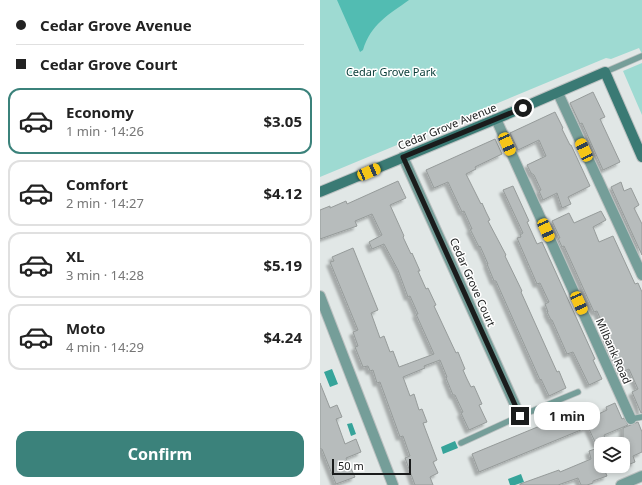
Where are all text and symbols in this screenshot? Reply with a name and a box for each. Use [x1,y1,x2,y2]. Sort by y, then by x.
text: Cedar Grove Avenue [40,15,192,35]
text: Cedar Grove Court [40,54,177,74]
park label: Cedar Grove Park [346,64,436,79]
street label: Cedar Grove Avenue [395,99,499,153]
route start [514,99,532,117]
text: Economy [66,102,134,122]
icon: car [18,103,54,139]
text: $3.05 [263,111,302,131]
text: 1 min · 14:26 [66,122,144,140]
car [497,131,517,157]
car [573,137,595,163]
car [356,162,382,182]
text: Comfort [66,174,128,194]
icon: car [18,175,54,211]
text: $4.12 [263,183,302,203]
text: 2 min · 14:27 [66,194,144,212]
car [536,217,556,243]
street label: Cedar Grove Court [447,235,499,329]
text: XL [66,246,84,266]
icon: car [18,247,54,283]
text: $5.19 [263,255,302,275]
text: 3 min · 14:28 [66,266,144,284]
car [569,290,589,316]
street label: Milbank Road [593,316,635,386]
text: Moto [66,318,105,338]
icon: car [18,319,54,355]
text: $4.24 [263,327,302,347]
text: 4 min · 14:29 [66,338,144,356]
callout: 1 min [534,402,600,430]
route end [511,407,529,425]
text: 1 min [549,407,585,425]
button: Confirm [16,431,304,477]
map controls [594,437,630,473]
button: layers [594,437,630,473]
scale bar [332,457,411,476]
text: 50 m [338,458,364,473]

